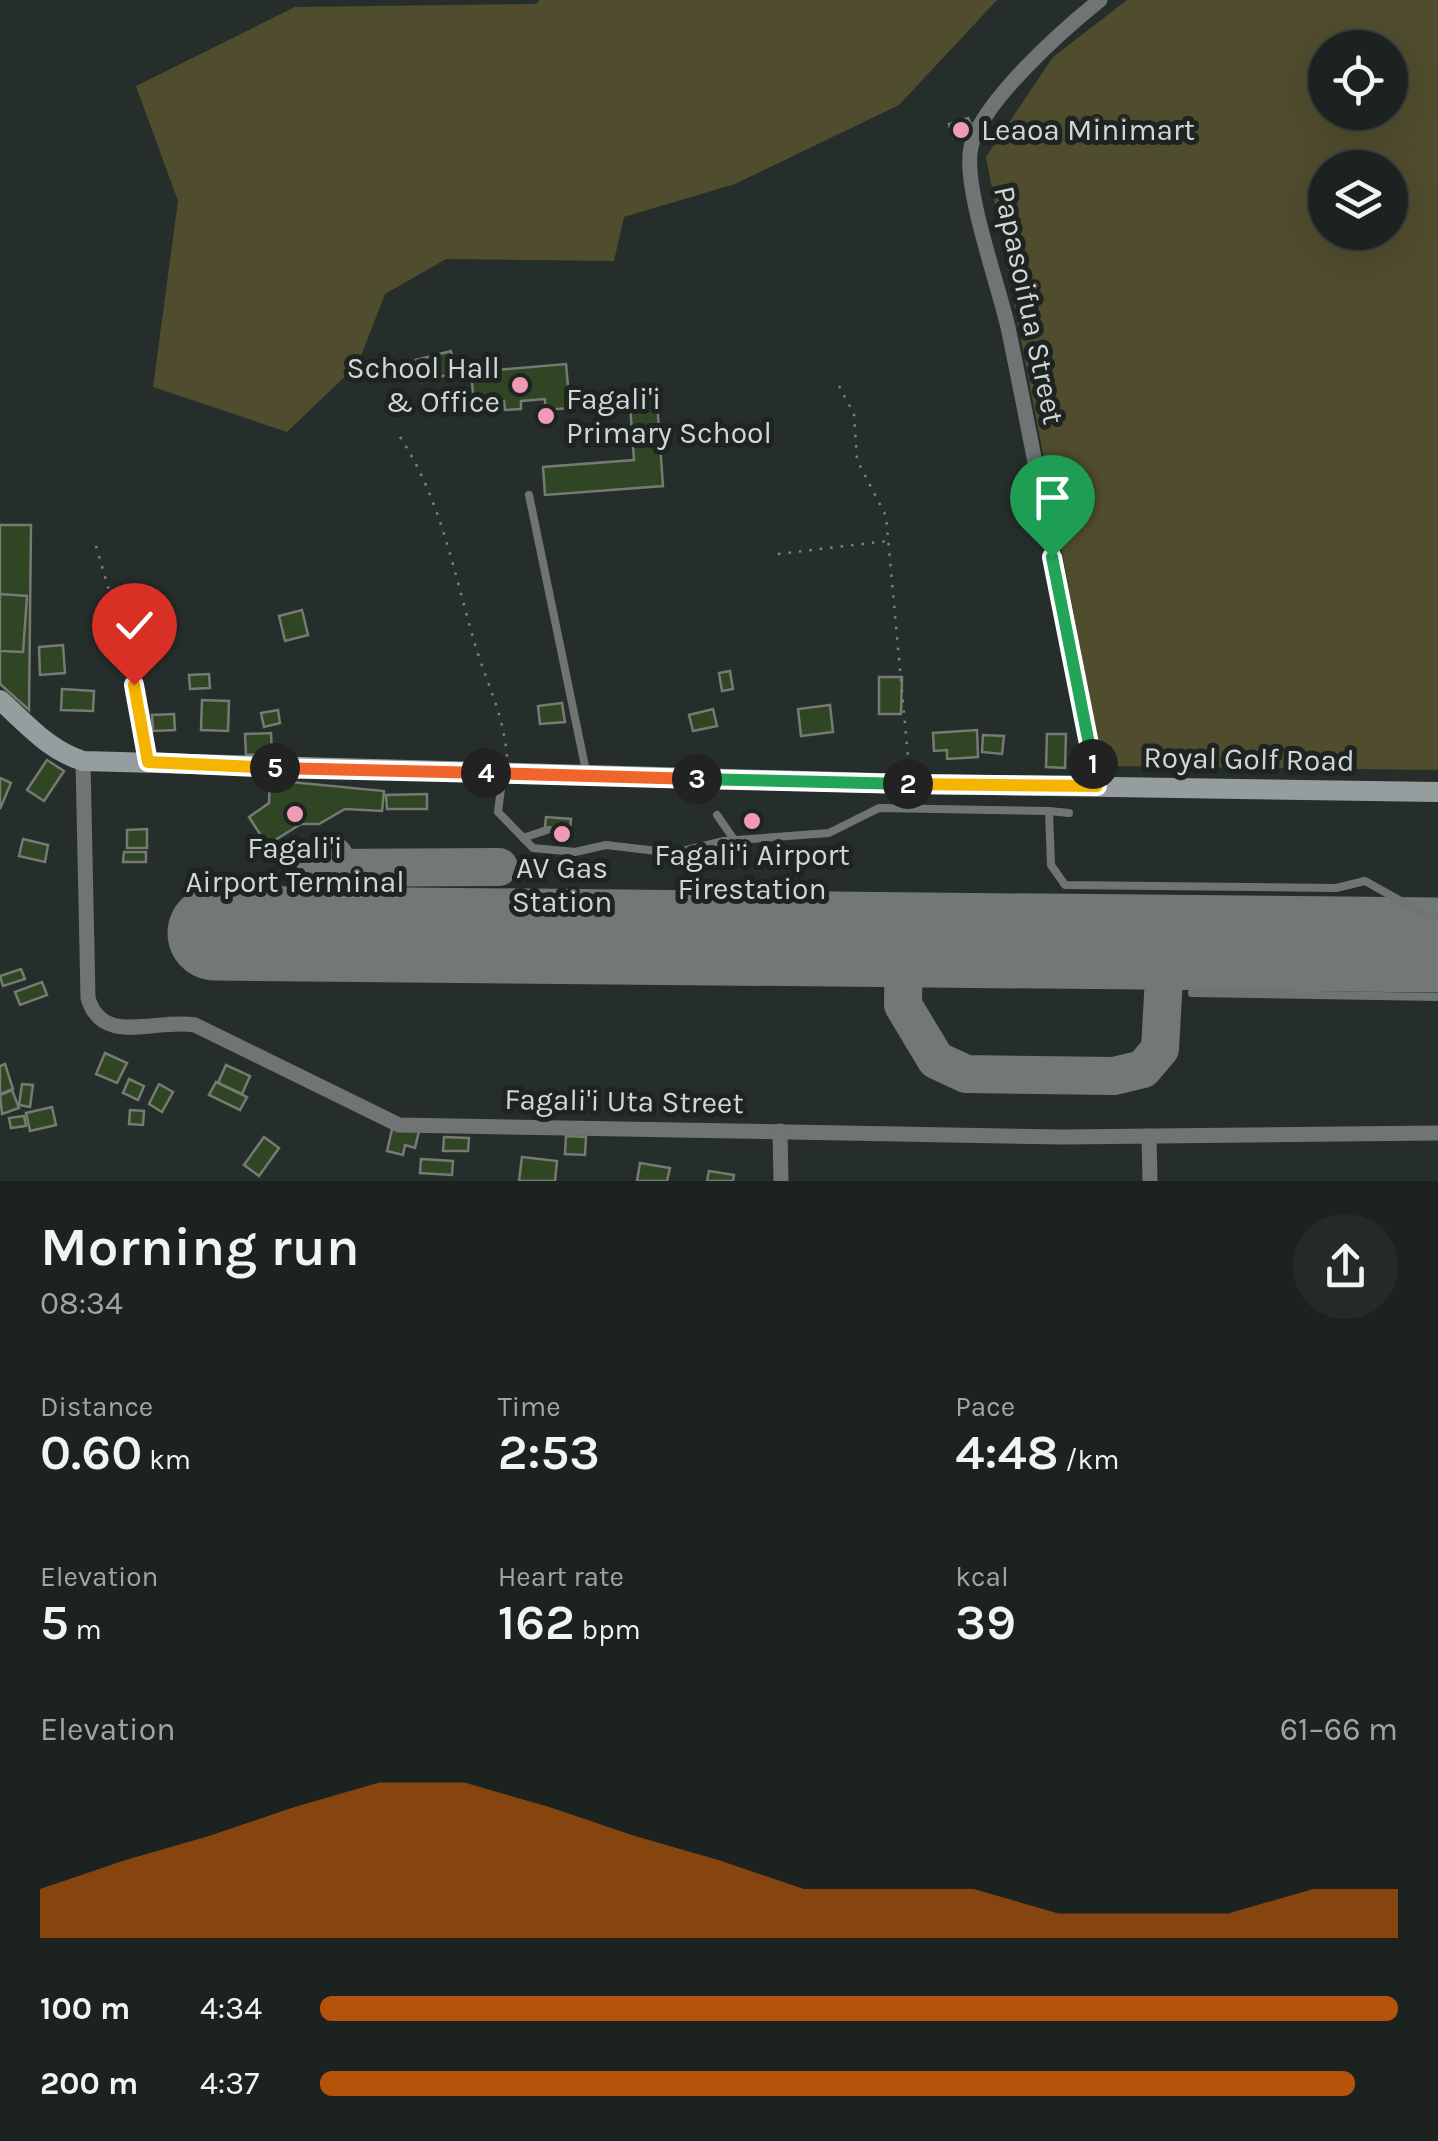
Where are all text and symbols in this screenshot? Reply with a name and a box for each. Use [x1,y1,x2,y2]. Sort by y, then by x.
map controls [1308,30,1408,250]
button: locate [1308,30,1408,130]
place label: Leaoa Minimart [981,112,1195,148]
marker: Leaoa Minimart [950,119,972,141]
button: layers [1308,150,1408,250]
street label: Papasoifua Street [986,183,1072,427]
place label: School Hall & Office [347,350,500,420]
marker: School Hall & Office [509,374,531,396]
place label: Fagali'i Primary School [566,381,772,451]
marker: Fagali'i Primary School [535,405,557,427]
pin [1010,455,1095,558]
icon: arrive [1025,470,1080,525]
pin [92,583,177,686]
icon: check [107,598,162,653]
pin: 1 [1068,739,1118,789]
street label: Royal Golf Road [1143,739,1355,779]
pin: 5 [250,743,300,793]
text: 1 [1088,747,1098,780]
pin: 4 [461,748,511,798]
text: 5 [267,751,283,784]
pin: 3 [672,754,722,804]
text: 4 [478,756,494,789]
pin: 2 [883,759,933,809]
text: 3 [688,762,706,795]
text: 2 [900,767,916,800]
marker: Fagali'i Airport Terminal [284,803,306,825]
marker: Fagali'i Airport Firestation [741,810,763,832]
marker: AV Gas Station [551,823,573,845]
place label: Fagali'i Airport Terminal [185,830,405,900]
place label: Fagali'i Airport Firestation [654,837,850,907]
place label: AV Gas Station [512,850,612,920]
street label: Fagali'i Uta Street [504,1081,744,1121]
button: share [1293,1214,1398,1319]
text: Morning run [40,1215,360,1279]
text: 08:34 [40,1285,123,1322]
text: Distance [40,1390,153,1423]
text: Time [498,1390,561,1423]
text: Pace [955,1390,1015,1423]
text: 0.60 [40,1423,142,1482]
text: 2:53 [498,1423,600,1482]
text: 4:48 [955,1423,1059,1482]
text: km [142,1443,191,1476]
text: /km [1059,1443,1119,1476]
text: Elevation [40,1560,159,1593]
text: Heart rate [498,1560,624,1593]
text: kcal [955,1560,1009,1593]
text: 5 [40,1593,69,1652]
text: 162 [498,1593,575,1652]
text: 39 [955,1593,1016,1652]
text: m [69,1613,102,1646]
text: bpm [575,1613,641,1646]
text: Elevation [40,1711,175,1748]
text: 61–66 m [1280,1711,1398,1748]
text: 100 m [40,1990,130,2027]
text: 4:34 [200,1990,262,2027]
text: 200 m [40,2065,138,2102]
text: 4:37 [200,2065,259,2102]

